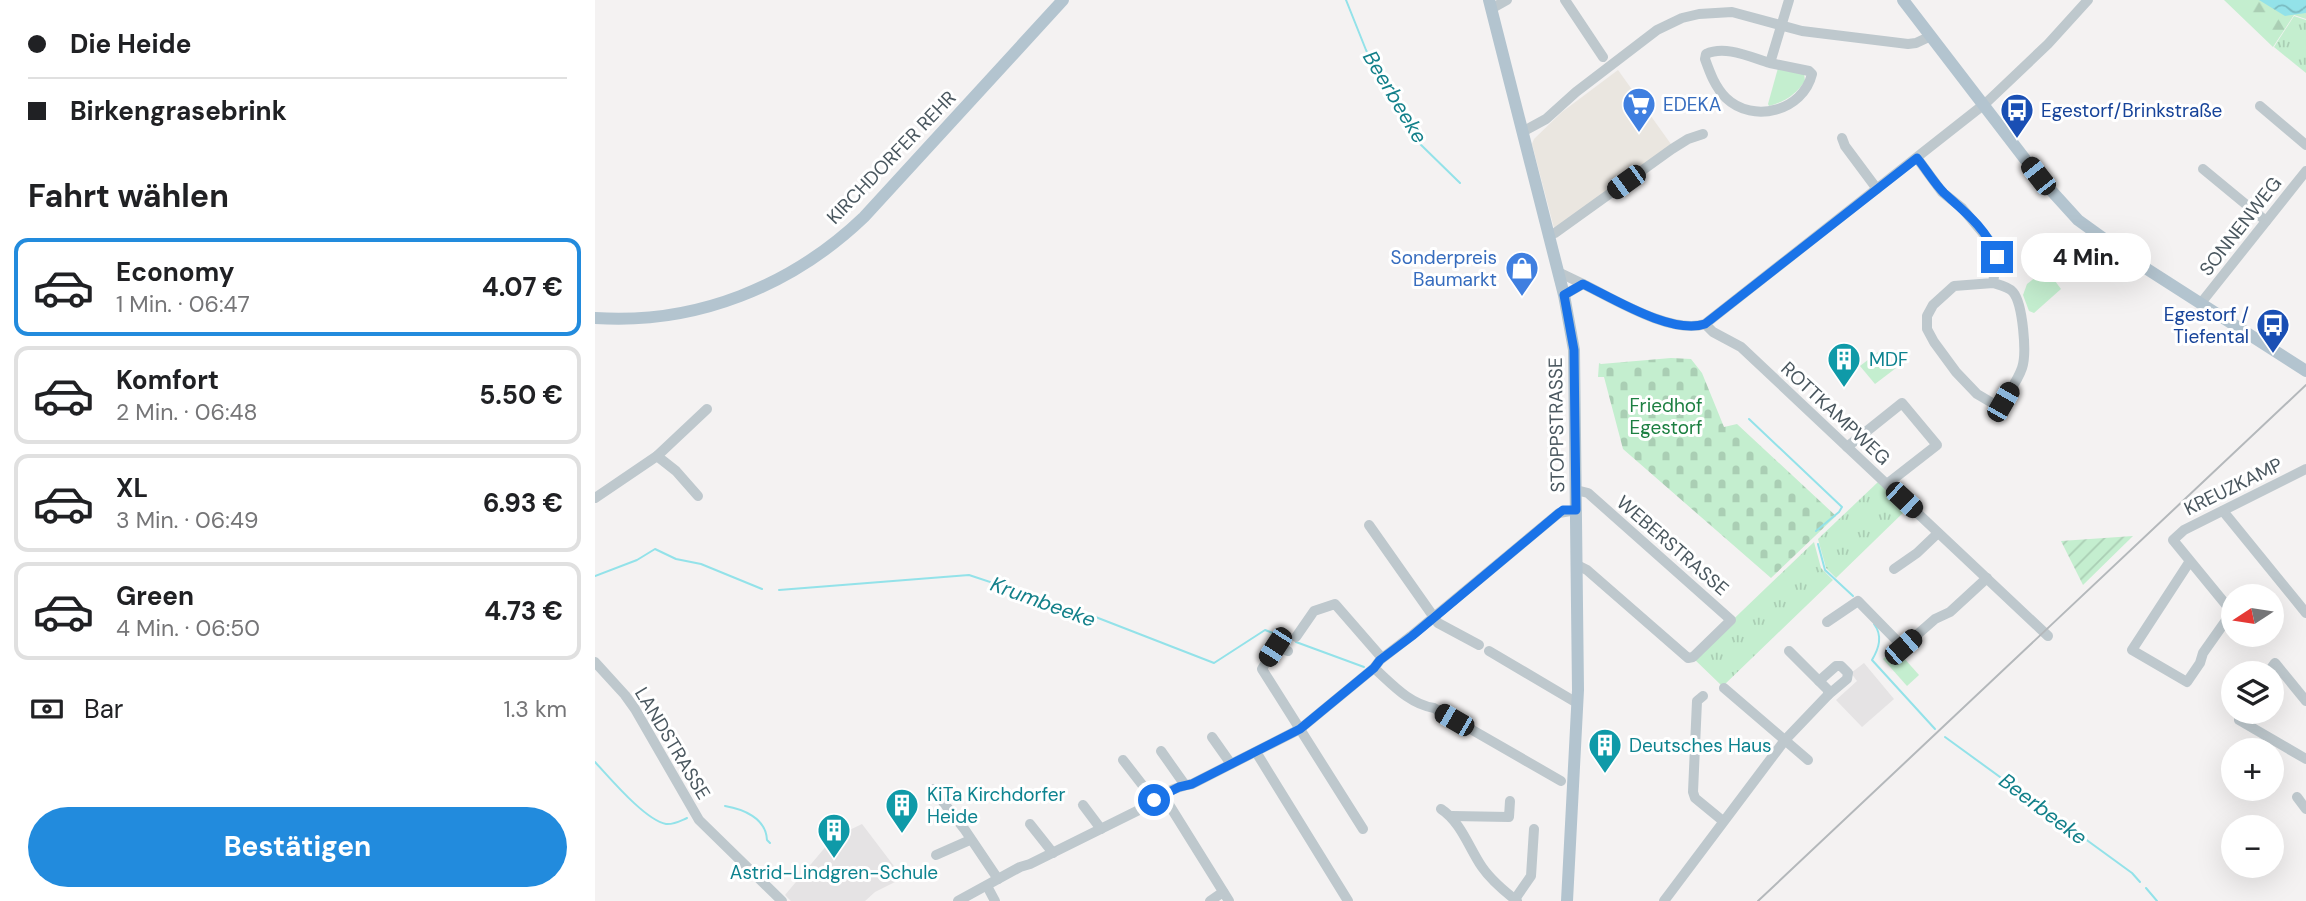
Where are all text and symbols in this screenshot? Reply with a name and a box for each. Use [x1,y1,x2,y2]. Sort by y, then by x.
text: Die Heide [70,27,191,61]
water label: Beerbeeke [1356,45,1434,149]
street label: KIRCHDORFER REHR [821,85,961,229]
supermarket icon: EDEKA [1620,85,1658,134]
bus stop icon: Egestorf/Brinkstraße [1998,91,2036,140]
place label: EDEKA [1663,92,1722,117]
text: Birkengrasebrink [70,94,287,128]
place label: Egestorf/Brinkstraße [2041,98,2222,123]
car [2017,153,2060,199]
car [1603,161,1650,203]
street label: SONNENWEG [2194,172,2287,281]
text: Fahrt wählen [28,175,229,217]
callout: 4 Min. [2021,232,2151,282]
route end [1981,241,2013,273]
text: 4 Min. [2052,242,2120,272]
place label: Sonderpreis Baumarkt [1391,245,1497,292]
shop icon: Sonderpreis Baumarkt [1503,249,1541,298]
text: Economy [116,255,234,289]
icon: car [32,256,95,319]
text: 4.07 € [482,270,563,304]
text: 1 Min. · 06:47 [116,289,250,319]
place label: Egestorf / Tiefental [2164,302,2249,349]
bus stop icon: Egestorf / Tiefental [2254,306,2292,355]
building icon: MDF [1825,340,1863,389]
place label: MDF [1869,347,1908,372]
street label: ROTTKAMPWEG [1776,356,1896,471]
street label: STOPPSTRASSE [1543,357,1570,493]
text: Komfort [116,363,219,397]
icon: car [32,364,95,427]
text: 5.50 € [479,378,563,412]
car [1984,379,2023,425]
park label: Friedhof Egestorf [1629,393,1703,440]
text: 2 Min. · 06:48 [116,397,258,427]
street label: KREUZKAMP [2180,452,2287,521]
text: XL [116,471,148,505]
icon: car [32,472,95,535]
car [1882,478,1927,522]
text: 6.93 € [483,486,563,520]
street label: WEBERSTRASSE [1611,490,1734,601]
text: 3 Min. · 06:49 [116,505,258,535]
water label: Krumbeeke [987,570,1099,634]
text: Green [116,579,194,613]
icon: car [32,580,95,643]
north arrow [2221,584,2284,648]
map controls [2221,584,2284,878]
text: 4.73 € [484,594,563,628]
text: 4 Min. · 06:50 [116,613,260,643]
car [1255,624,1296,670]
car [1881,625,1926,669]
button: layers [2221,661,2284,724]
street label: LANDSTRASSE [629,682,716,804]
icon: cash [28,690,66,728]
text: Bar [84,692,123,726]
text: 1.3 km [503,694,567,724]
car [1431,700,1478,740]
building icon: Deutsches Haus [1586,726,1624,775]
place label: Deutsches Haus [1629,733,1772,758]
button: + [2221,738,2284,801]
water label: Beerbeeke [1993,767,2093,851]
place label: KiTa Kirchdorfer Heide [927,782,1066,829]
route start [1138,784,1170,816]
building icon: KiTa Kirchdorfer Heide [883,786,921,835]
button: Bestätigen [28,807,567,887]
building icon: Astrid-Lindgren-Schule [815,811,853,860]
button: − [2221,815,2284,878]
place label: Astrid-Lindgren-Schule [730,860,938,885]

